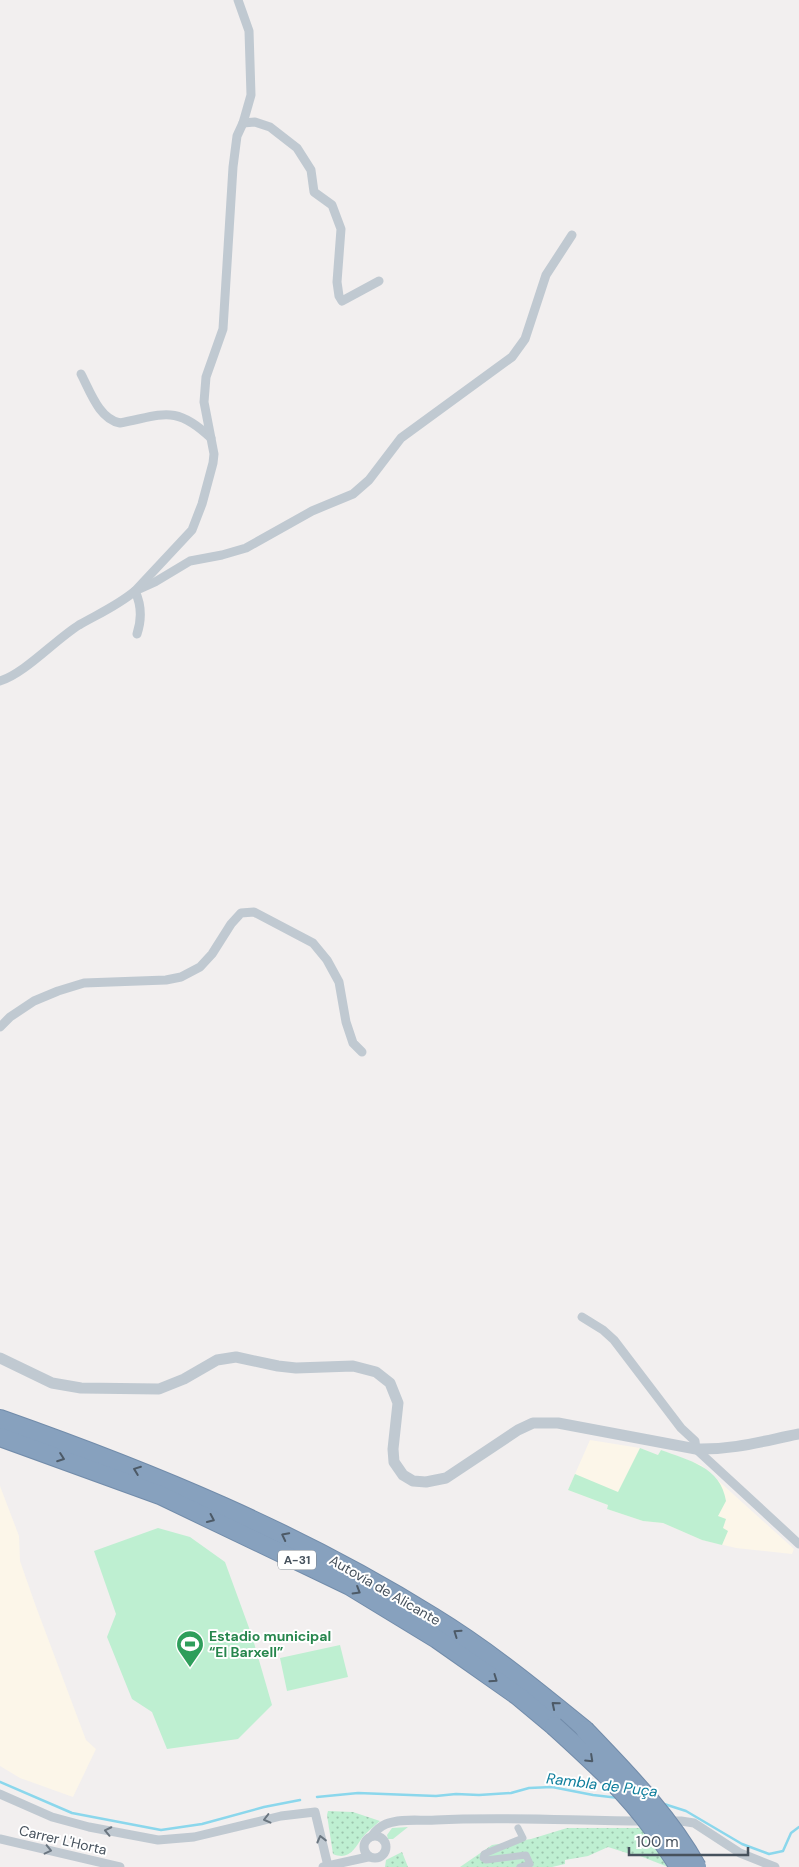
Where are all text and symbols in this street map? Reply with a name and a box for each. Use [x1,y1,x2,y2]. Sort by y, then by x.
one-way arrow [56,1452,65,1462]
one-way arrow [133,1466,142,1476]
one-way arrow [206,1513,215,1523]
one-way arrow [281,1532,290,1542]
road number: A-31 [278,1550,316,1570]
street label: Autovía de Alicante [326,1551,444,1629]
one-way arrow [352,1584,361,1594]
place label: Estadio municipal “El Barxell” [209,1627,331,1661]
sports icon: Estadio municipal “El Barxell” [175,1629,205,1668]
one-way arrow [453,1630,463,1639]
one-way arrow [488,1673,498,1682]
one-way arrow [552,1703,561,1711]
one-way arrow [584,1753,593,1762]
water label: Rambla de Puça [545,1768,659,1802]
one-way arrow [263,1813,272,1824]
street label: Carrer L'Horta [17,1821,109,1859]
scale bar [629,1824,748,1856]
one-way arrow [104,1826,112,1836]
text: 100 m [636,1832,679,1852]
one-way arrow [316,1834,327,1843]
one-way arrow [43,1844,52,1855]

